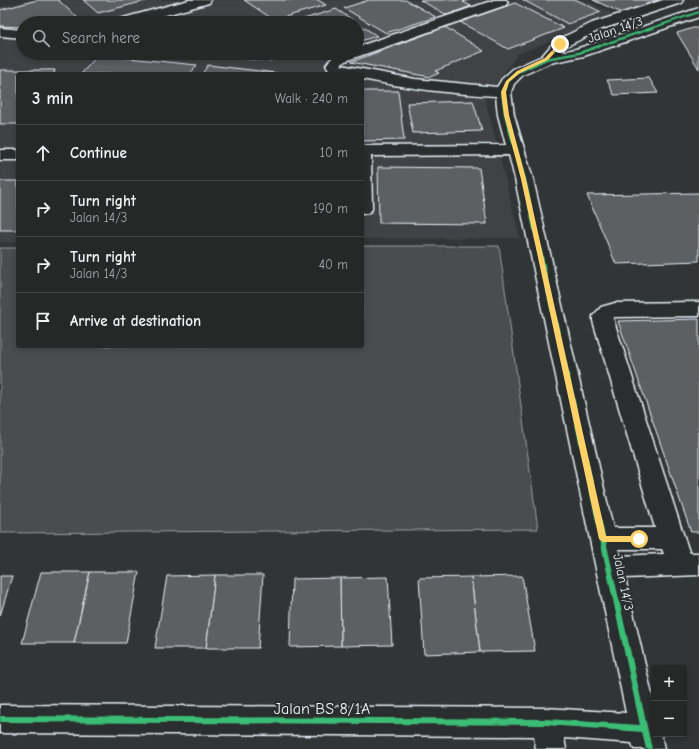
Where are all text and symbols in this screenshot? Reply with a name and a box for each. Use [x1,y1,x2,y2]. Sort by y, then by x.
street label: Jalan 14/3 [586,13,645,46]
search box [16,16,364,60]
icon: search [30,27,52,49]
text: Search here [62,29,140,47]
route end [551,35,569,53]
text: 3 min [32,89,73,108]
text: Walk · 240 m [275,91,348,106]
icon: ahead [32,142,54,164]
text: Continue [70,144,127,162]
text: 10 m [320,145,348,160]
text: Turn right [70,192,136,210]
icon: right [32,198,54,220]
text: 190 m [313,201,348,216]
text: Jalan 14/3 [70,210,127,225]
text: Turn right [70,248,136,266]
icon: right [32,254,54,276]
text: 40 m [319,257,348,272]
text: Jalan 14/3 [70,266,127,281]
icon: arrive [32,310,54,332]
text: Arrive at destination [70,312,201,330]
route start [630,530,648,548]
street label: Jalan 14/3 [610,552,637,612]
map controls [651,665,687,737]
button: + [651,665,687,701]
street label: Jalan BS 8/1A [274,700,370,718]
button: − [651,701,687,737]

